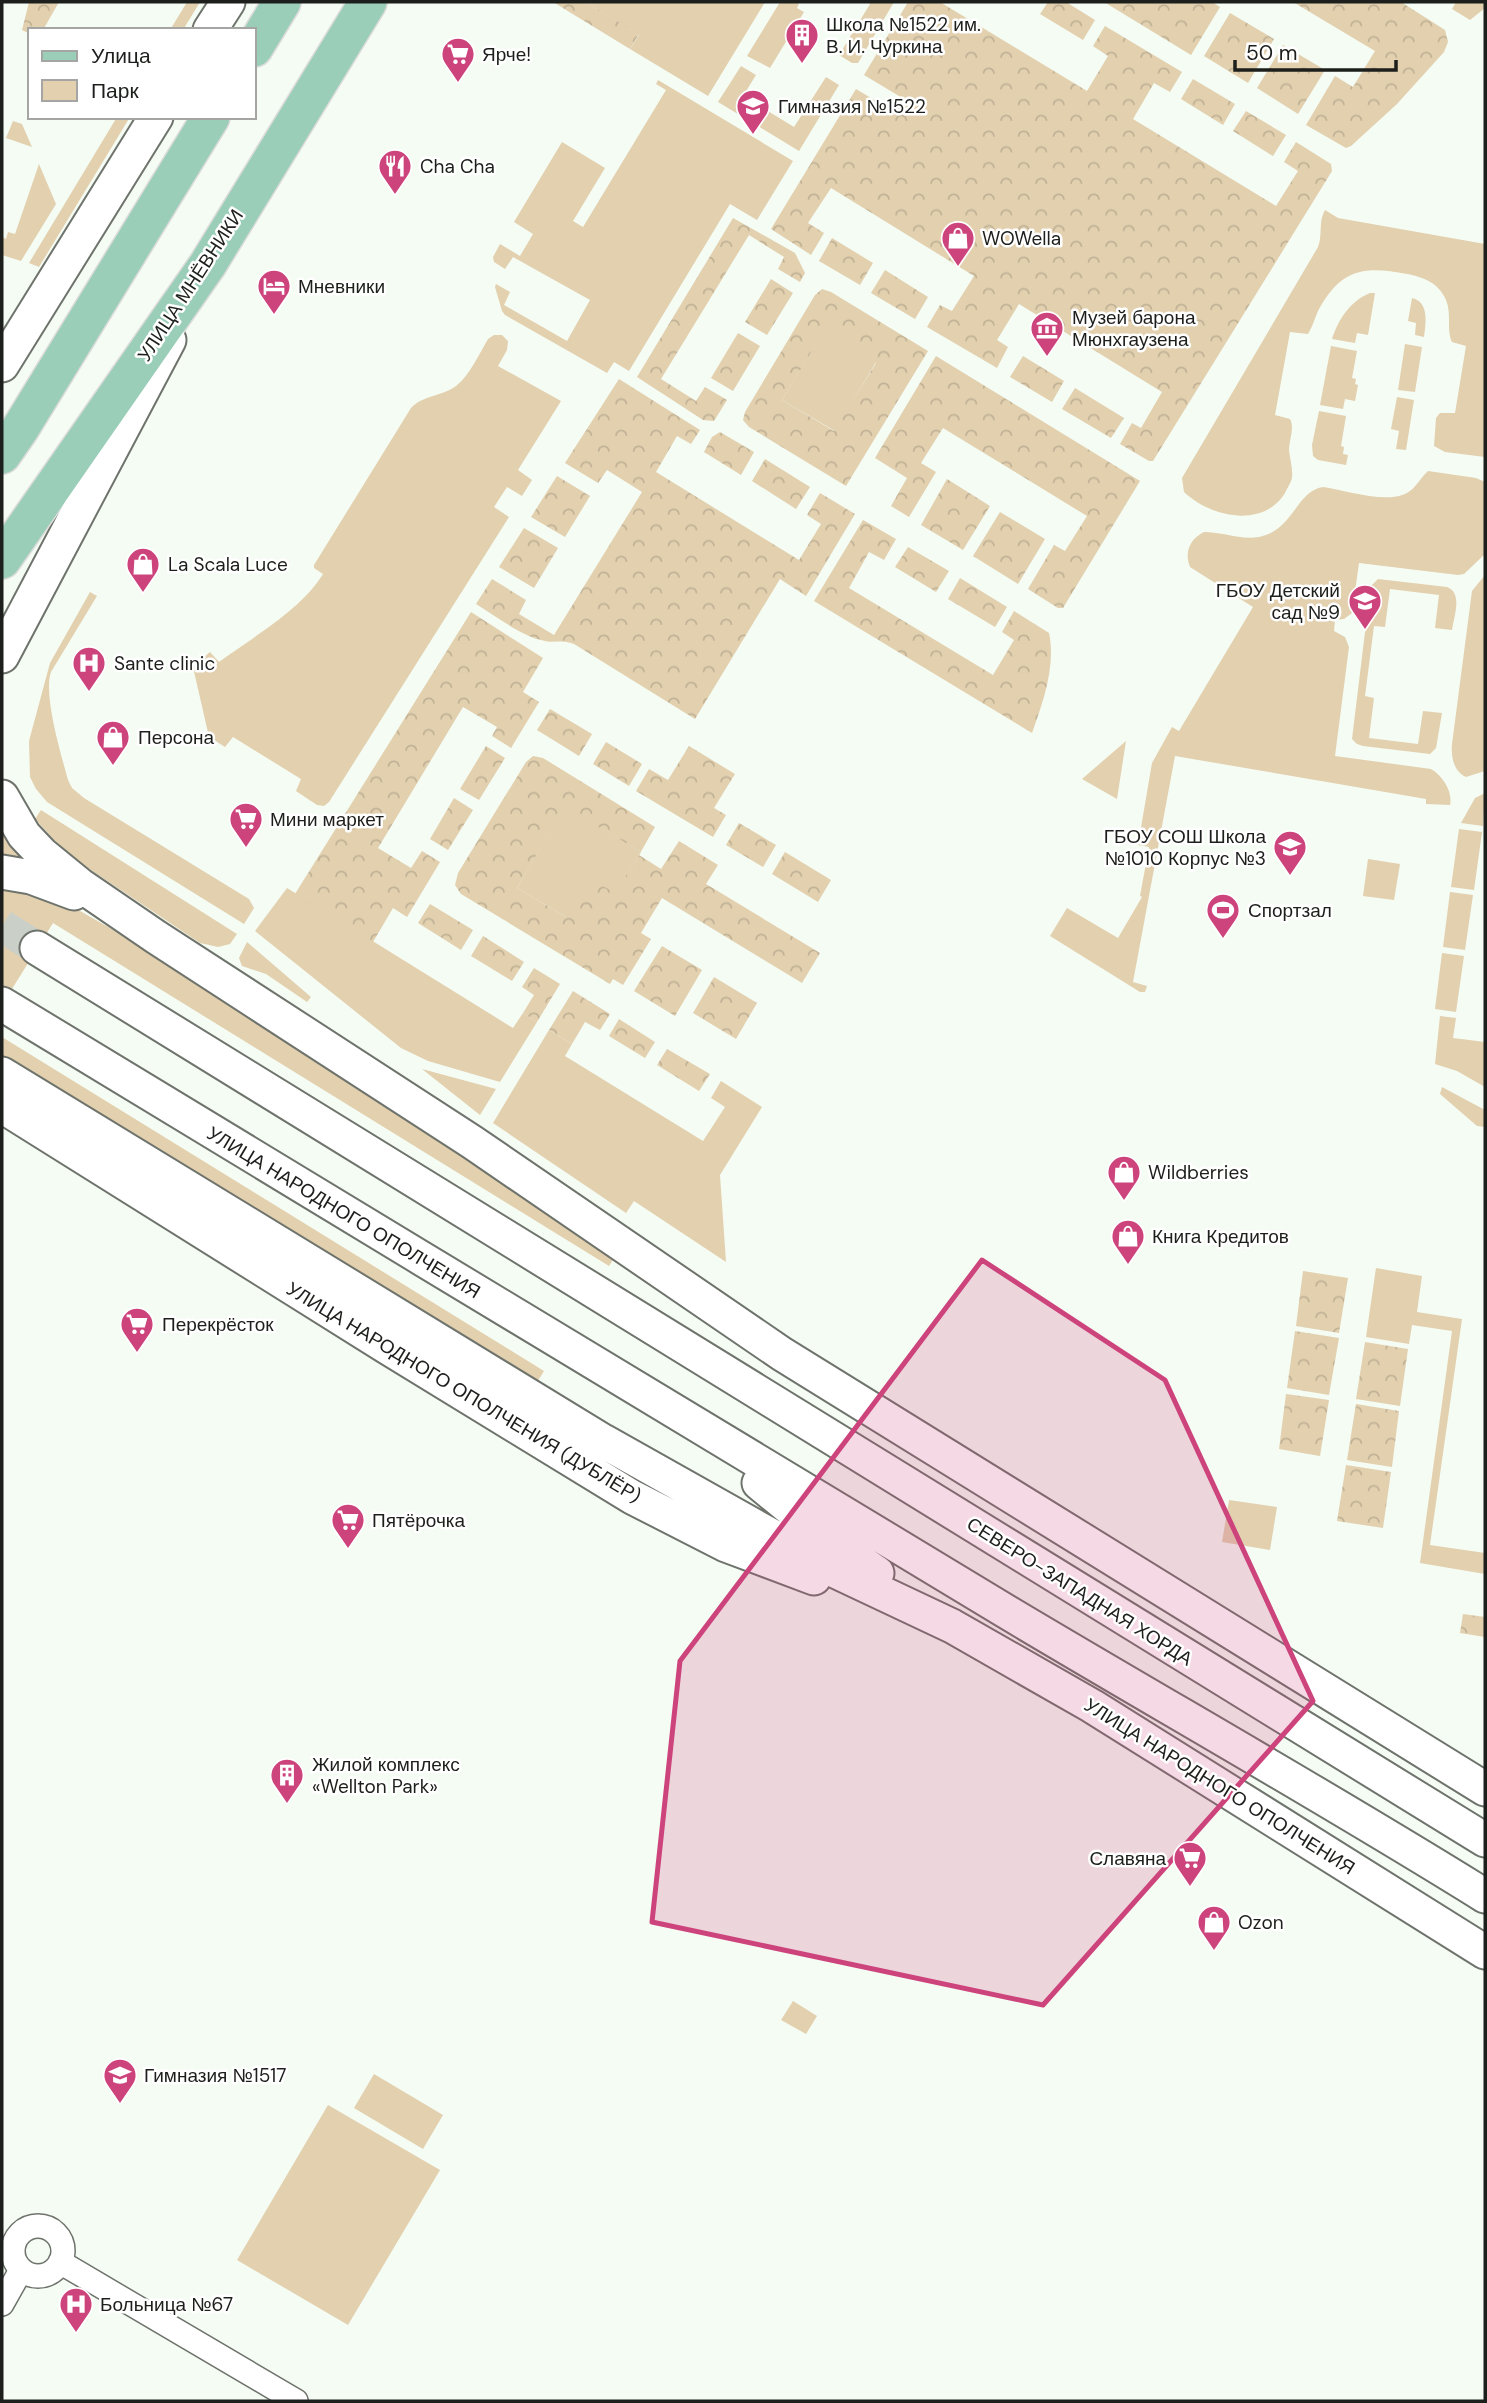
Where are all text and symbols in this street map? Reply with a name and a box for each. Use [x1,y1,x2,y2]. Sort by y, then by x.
place label: Школа №1522 им. В. И. Чуркина [826,12,981,59]
building icon: Школа №1522 им. В. И. Чуркина [783,16,821,65]
legend [28,28,256,119]
scale bar [1235,28,1396,72]
supermarket icon: Ярче! [439,35,477,84]
text: 50 m [1246,39,1297,67]
text: Улица [91,42,151,70]
place label: Ярче! [482,42,531,67]
text: Парк [91,77,139,105]
school or university icon: Гимназия №1522 [734,87,772,136]
place label: Гимназия №1522 [778,94,926,119]
restaurant icon: Cha Cha [376,147,414,196]
place label: Cha Cha [420,154,495,179]
street label: УЛИЦА МНЁВНИКИ [132,205,249,366]
shop icon: WOWella [939,219,977,268]
place label: WOWella [982,226,1061,251]
hotel icon: Мневники [255,267,293,316]
place label: Мневники [298,274,385,299]
place label: Музей барона Мюнхгаузена [1072,305,1196,352]
museum icon: Музей барона Мюнхгаузена [1028,309,1066,358]
shop icon: La Scala Luce [124,545,162,594]
place label: La Scala Luce [168,552,288,577]
place label: ГБОУ Детский сад №9 [1216,578,1340,625]
school or university icon: ГБОУ Детский сад №9 [1346,582,1384,631]
hospital icon: Sante clinic [70,644,108,693]
place label: Sante clinic [114,651,215,676]
shop icon: Персона [94,718,132,767]
place label: Персона [138,725,215,750]
supermarket icon: Мини маркет [227,800,265,849]
place label: Мини маркет [270,807,384,832]
place label: ГБОУ СОШ Школа №1010 Корпус №3 [1104,824,1266,871]
school or university icon: ГБОУ СОШ Школа №1010 Корпус №3 [1271,828,1309,877]
sports icon: Спортзал [1204,891,1242,940]
place label: Спортзал [1248,898,1332,923]
street label: УЛИЦА НАРОДНОГО ОПОЛЧЕНИЯ [202,1121,485,1304]
shop icon: Wildberries [1105,1153,1143,1202]
place label: Wildberries [1148,1160,1249,1185]
shop icon: Книга Кредитов [1109,1217,1147,1266]
place label: Книга Кредитов [1152,1224,1289,1249]
street label: УЛИЦА НАРОДНОГО ОПОЛЧЕНИЯ (ДУБЛЁР) [282,1276,646,1509]
supermarket icon: Перекрёсток [118,1305,156,1354]
place label: Перекрёсток [162,1312,274,1337]
supermarket icon: Пятёрочка [329,1501,367,1550]
place label: Пятёрочка [372,1508,466,1533]
street label: СЕВЕРО-ЗАПАДНАЯ ХОРДА [962,1511,1198,1672]
street label: УЛИЦА НАРОДНОГО ОПОЛЧЕНИЯ [1080,1692,1360,1880]
place label: Жилой комплекс «Wellton Park» [312,1752,460,1799]
building icon: Жилой комплекс «Wellton Park» [268,1756,306,1805]
supermarket icon: Славяна [1171,1839,1209,1888]
place label: Славяна [1089,1846,1166,1871]
shop icon: Ozon [1195,1903,1233,1952]
place label: Ozon [1238,1910,1284,1935]
school or university icon: Гимназия №1517 [101,2056,139,2105]
place label: Гимназия №1517 [144,2063,286,2088]
hospital icon: Больница №67 [57,2285,95,2334]
place label: Больница №67 [100,2292,233,2317]

